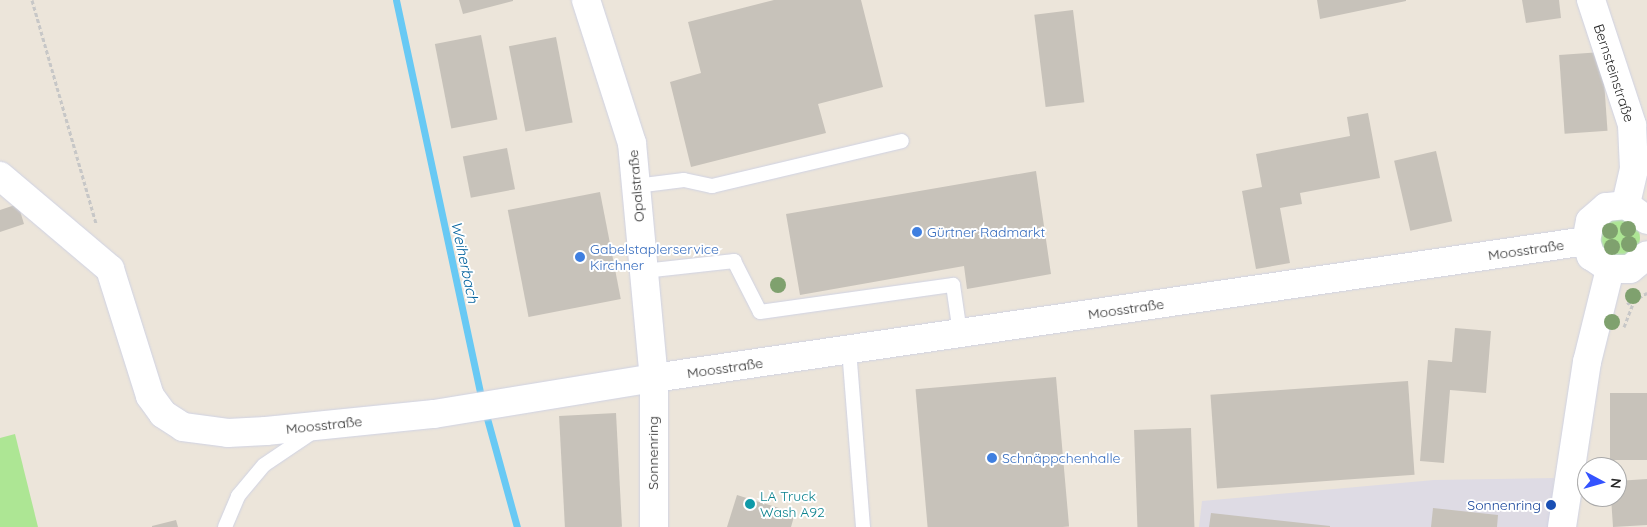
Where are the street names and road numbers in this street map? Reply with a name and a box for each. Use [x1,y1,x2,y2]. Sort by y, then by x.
street label: Bernsteinstraße [1590,22,1638,124]
street label: Opalstraße [624,149,648,223]
street label: Moosstraße [1487,236,1565,264]
street label: Moosstraße [1087,295,1165,323]
street label: Moosstraße [686,354,764,382]
street label: Moosstraße [285,413,363,437]
street label: Sonnenring [645,416,661,490]

